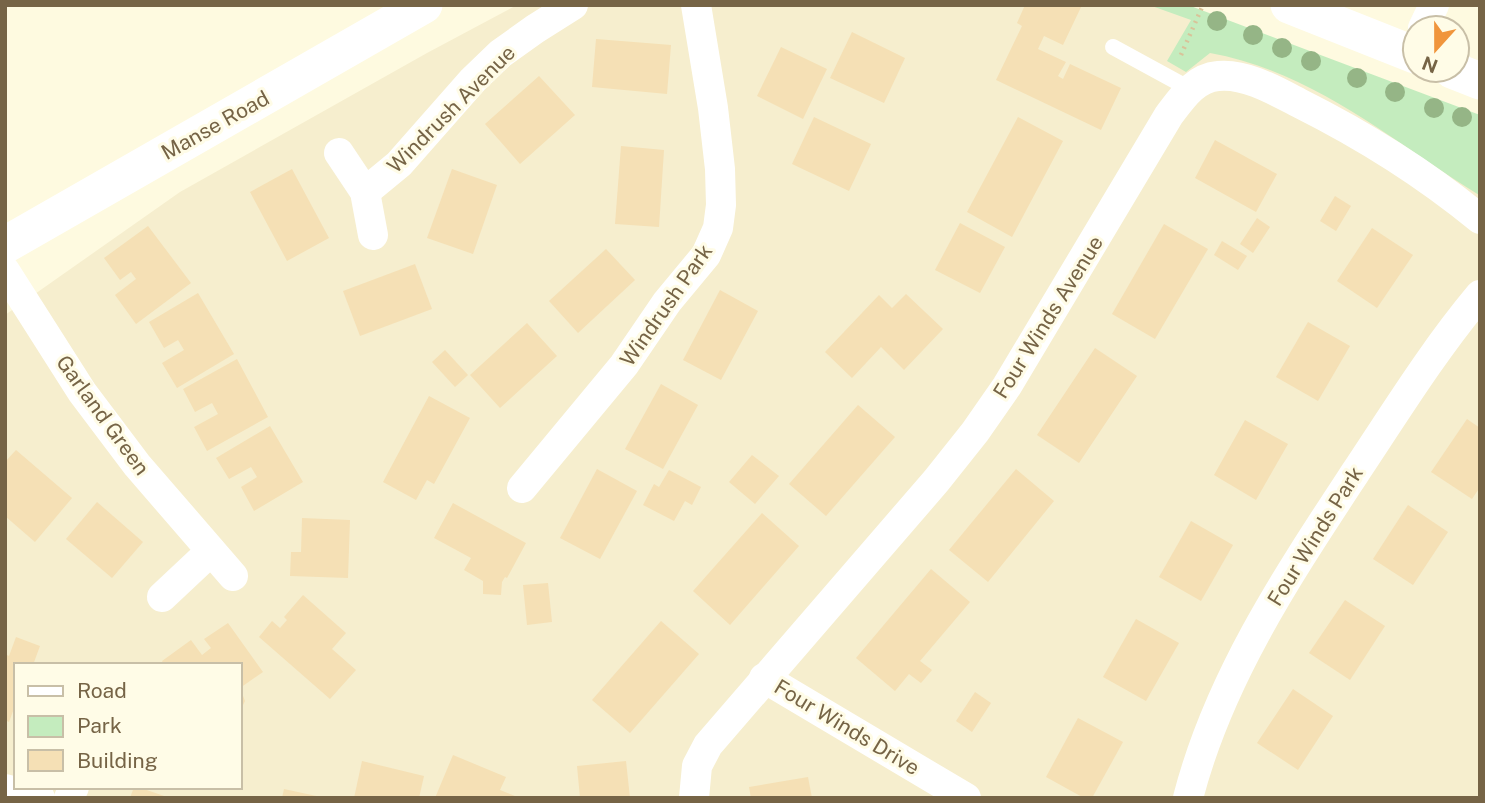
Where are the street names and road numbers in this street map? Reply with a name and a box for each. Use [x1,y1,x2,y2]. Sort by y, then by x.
street label: Windrush Avenue [382,40,520,178]
street label: Manse Road [157,85,273,165]
street label: Four Winds Avenue [988,231,1108,403]
street label: Windrush Park [615,239,717,371]
street label: Garland Green [51,350,155,480]
street label: Four Winds Park [1262,462,1368,610]
street label: Four Winds Drive [770,674,924,780]

